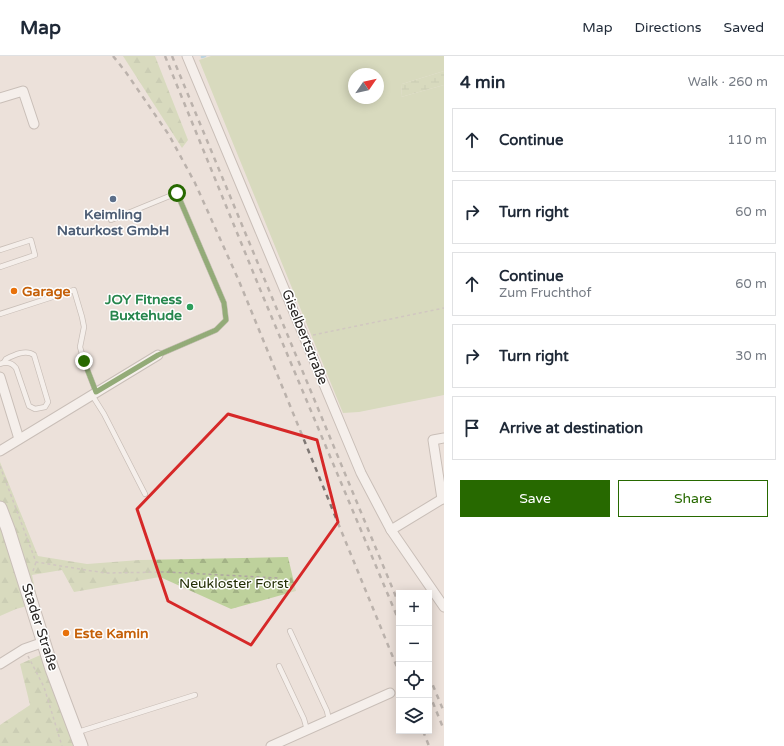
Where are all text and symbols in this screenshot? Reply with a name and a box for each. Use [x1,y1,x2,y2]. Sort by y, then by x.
text: Map [20,17,61,39]
text: Map [582,19,613,36]
text: Directions [635,19,702,36]
text: Saved [724,19,764,36]
north arrow [348,68,384,104]
text: 4 min [460,72,505,93]
text: Walk · 260 m [688,74,768,90]
icon: ahead [461,129,483,151]
text: Continue [499,131,563,149]
text: 110 m [727,132,767,148]
route start [168,184,186,202]
marker: Keimling Naturkost GmbH [108,194,118,204]
icon: right [461,201,483,223]
text: Turn right [499,203,569,221]
text: 60 m [735,204,767,220]
place label: Keimling Naturkost GmbH [57,206,169,239]
text: Continue [499,267,563,285]
icon: ahead [461,273,483,295]
text: 60 m [735,276,767,292]
place label: Garage [22,283,71,300]
text: Zum Fruchthof [499,285,591,301]
marker: Garage [9,286,19,296]
street label: Giselbertstraße [278,287,332,387]
place label: JOY Fitness Buxtehude [104,291,182,324]
marker: JOY Fitness Buxtehude [185,302,195,312]
icon: right [461,345,483,367]
text: Turn right [499,347,569,365]
text: 30 m [735,348,767,364]
route end [75,352,93,370]
icon: arrive [461,417,483,439]
text: Arrive at destination [499,419,643,437]
button: Save [460,480,610,517]
button: Share [618,480,768,517]
park label: Neukloster Forst [179,575,290,592]
street label: Stader Straße [18,581,62,673]
map controls [396,590,432,734]
button: + [396,590,432,626]
place label: Este Kamin [74,625,148,642]
button: − [396,626,432,662]
marker: Este Kamin [61,628,71,638]
button: locate [396,662,432,698]
button: layers [396,698,432,734]

